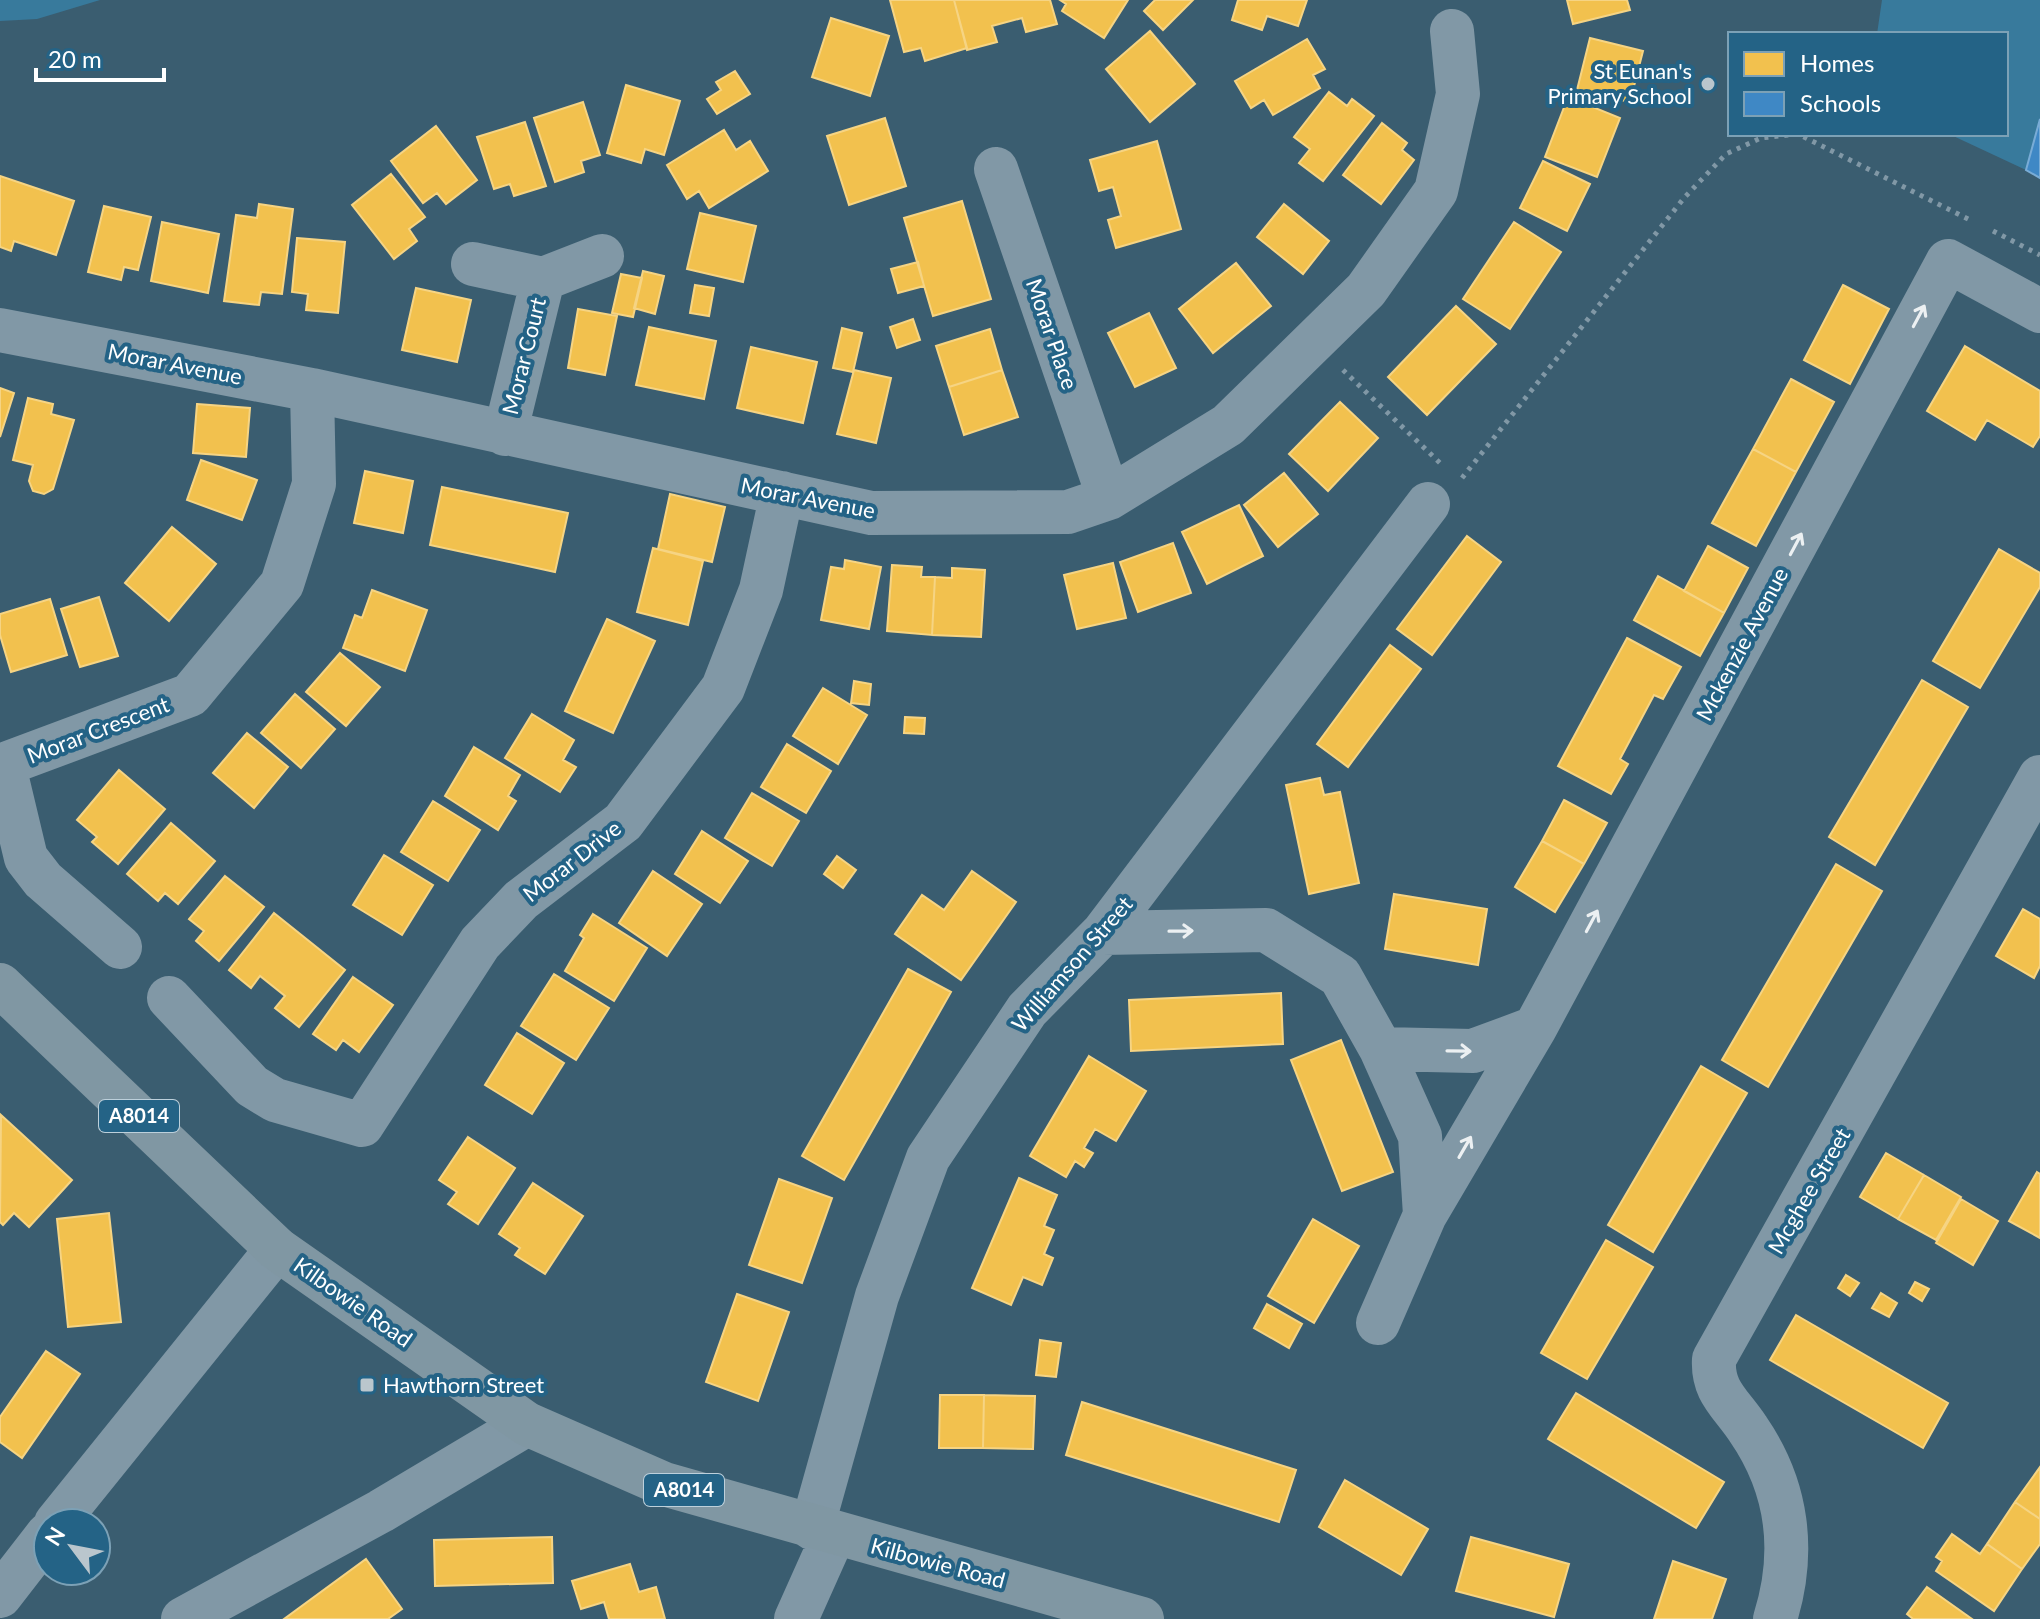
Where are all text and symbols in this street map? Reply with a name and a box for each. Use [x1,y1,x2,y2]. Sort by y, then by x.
scale bar [36,32,164,82]
legend [1728,32,2008,136]
text: 20 m [48,44,102,73]
text: Homes [1800,48,1874,77]
place label: St Eunan's Primary School [1547,57,1692,109]
marker: St Eunan's Primary School [1699,75,1717,93]
text: Schools [1800,88,1881,117]
street label: Morar Place [1021,275,1084,393]
street label: Morar Court [496,294,551,417]
one-way arrow [1912,304,1927,328]
street label: Morar Avenue [105,337,245,390]
street label: Morar Avenue [738,471,878,524]
one-way arrow [1788,533,1804,557]
street label: Mckenzie Avenue [1690,563,1793,725]
street label: Morar Crescent [23,690,173,769]
street label: Morar Drive [517,814,626,907]
street label: Williamson Street [1005,890,1138,1037]
one-way arrow [1585,910,1601,933]
one-way arrow [1167,924,1194,939]
one-way arrow [1445,1043,1472,1059]
road number: A8014 [99,1100,179,1132]
street label: Mcghee Street [1762,1123,1856,1259]
one-way arrow [1457,1136,1473,1159]
street label: Kilbowie Road [289,1251,418,1352]
place label: Hawthorn Street [383,1371,544,1398]
marker: Hawthorn Street [358,1376,376,1394]
road number: A8014 [644,1474,724,1506]
north arrow [32,1507,112,1587]
text: N [39,1522,71,1550]
street label: Kilbowie Road [868,1532,1008,1593]

